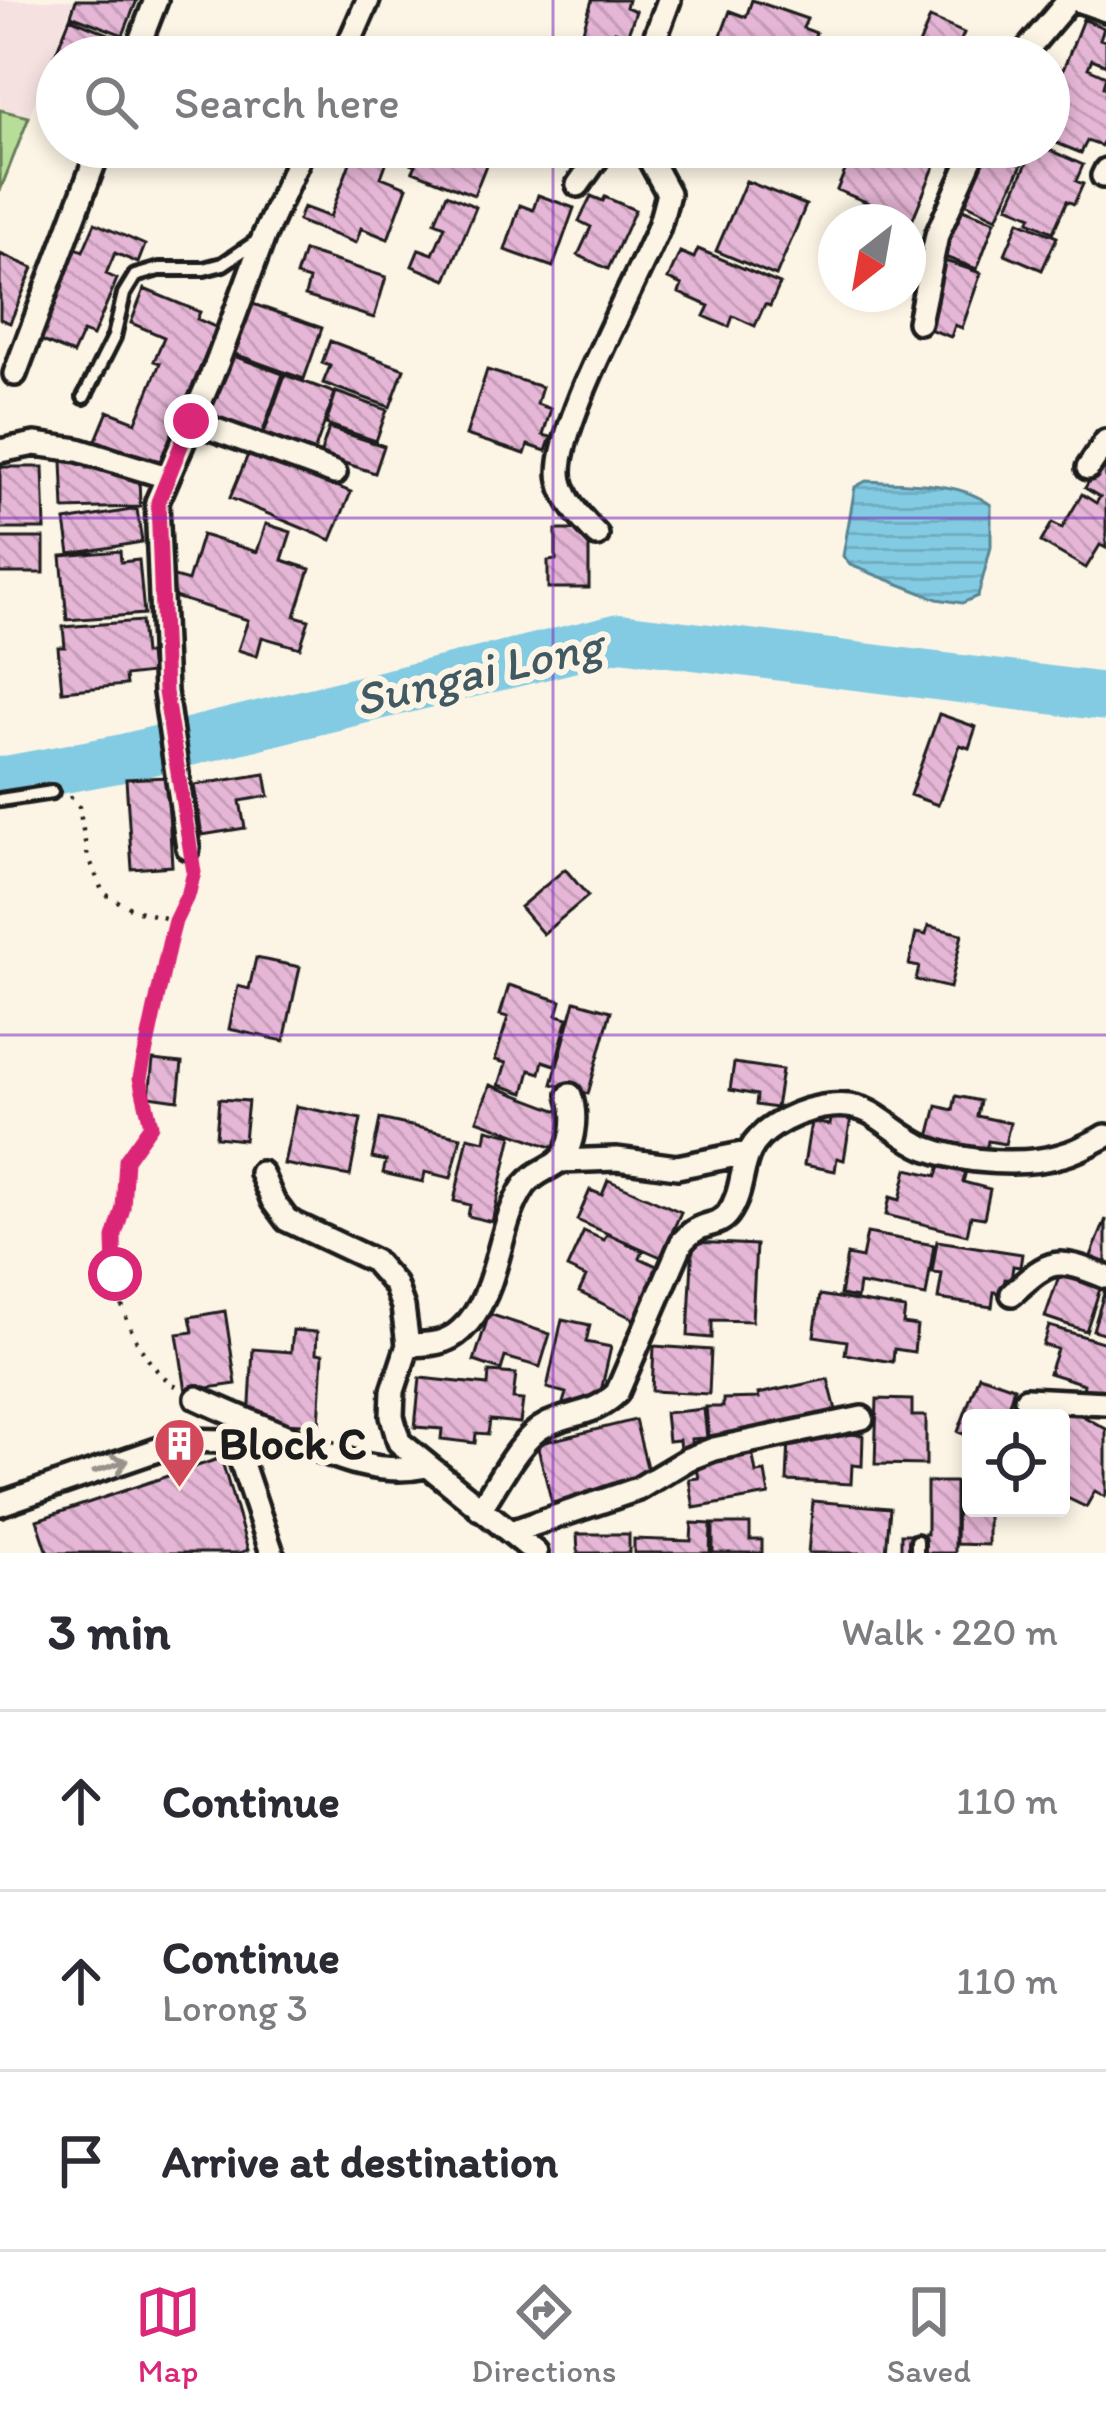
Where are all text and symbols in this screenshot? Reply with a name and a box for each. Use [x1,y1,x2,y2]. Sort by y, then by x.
search box [36,36,1070,168]
icon: search [78,69,144,135]
text: Search here [174,75,400,129]
north arrow [818,204,926,312]
route end [164,394,218,448]
water label: Sungai Long [349,613,613,728]
route start [88,1247,142,1301]
map controls [962,1409,1070,1517]
button: locate [962,1409,1070,1517]
building icon: Block C [152,1415,208,1489]
place label: Block C [219,1416,367,1470]
one-way arrow [91,1454,128,1475]
text: 3 min [48,1601,170,1662]
text: Walk · 220 m [841,1608,1058,1655]
icon: ahead [48,1768,114,1834]
text: Continue [162,1774,340,1828]
text: 110 m [956,1777,1058,1824]
text: Continue [162,1930,340,1984]
icon: ahead [48,1948,114,2014]
text: 110 m [956,1957,1058,2004]
text: Lorong 3 [162,1984,308,2031]
icon: arrive [48,2128,114,2194]
text: Arrive at destination [162,2134,558,2188]
tab: Map [135,2279,201,2390]
tab: Directions [471,2279,616,2390]
tab: Saved [887,2279,971,2390]

